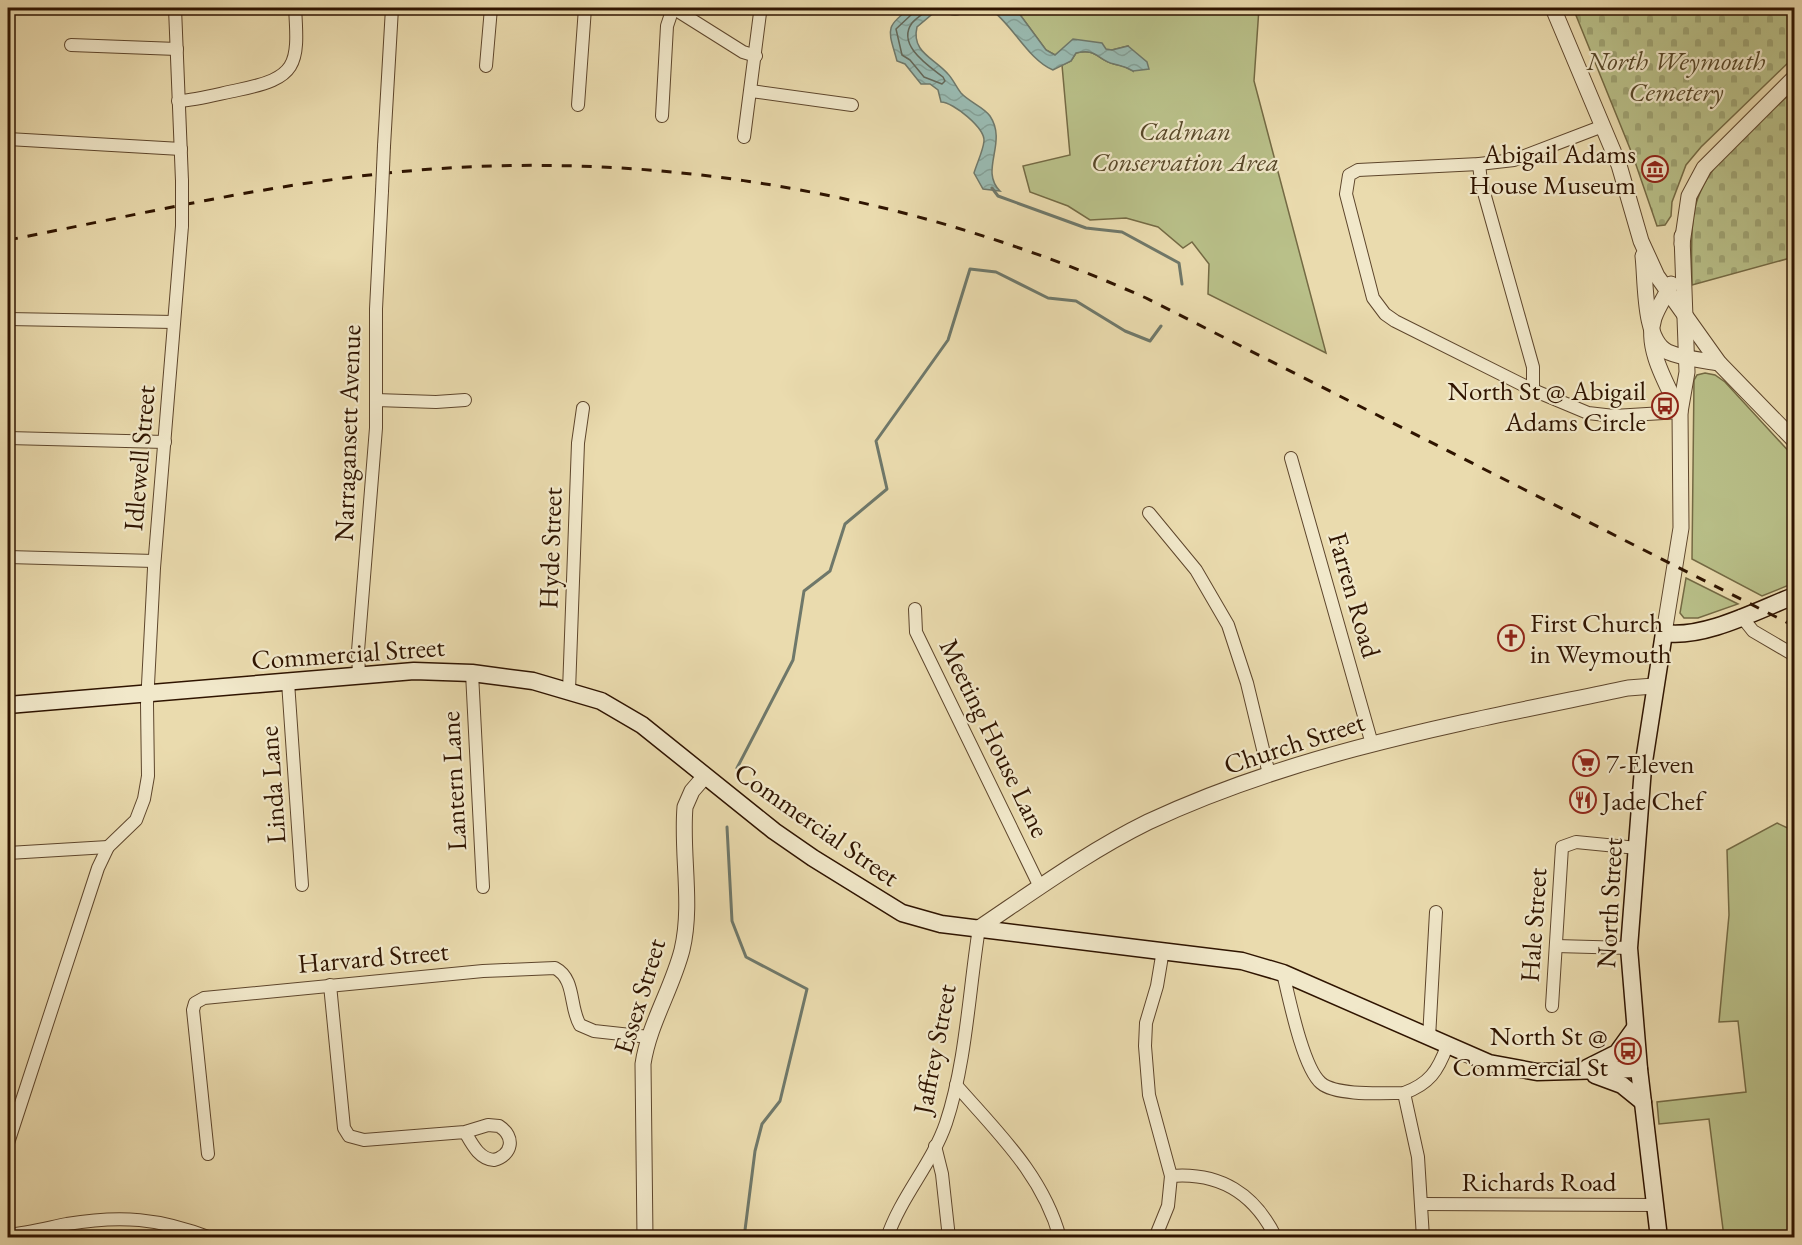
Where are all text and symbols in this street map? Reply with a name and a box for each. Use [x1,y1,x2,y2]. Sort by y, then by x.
park label: North Weymouth Cemetery [1585,43,1766,109]
park label: Cadman Conservation Area [1091,113,1279,179]
place label: Abigail Adams House Museum [1469,136,1636,202]
museum icon: Abigail Adams House Museum [1640,154,1670,184]
street label: Narragansett Avenue [326,324,368,542]
place label: North St @ Abigail Adams Circle [1448,373,1646,439]
street label: Idlewell Street [115,383,163,532]
bus stop icon: North St @ Abigail Adams Circle [1650,391,1680,421]
street label: Hyde Street [530,486,570,610]
street label: Farren Road [1320,528,1390,662]
place label: First Church in Weymouth [1530,605,1672,671]
church icon: First Church in Weymouth [1496,623,1526,653]
street label: Commercial Street [250,629,446,677]
street label: Meeting House Lane [932,633,1058,843]
street label: Church Street [1219,704,1369,782]
street label: Lantern Lane [432,710,474,852]
street label: Linda Lane [250,725,294,845]
place label: 7-Eleven [1606,746,1695,781]
supermarket icon: 7-Eleven [1571,748,1601,778]
street label: Commercial Street [728,754,907,894]
place label: Jade Chef [1600,783,1707,818]
restaurant icon: Jade Chef [1568,785,1598,815]
street label: North Street [1588,836,1630,969]
street label: Hale Street [1512,866,1554,983]
street label: Harvard Street [296,933,450,981]
street label: Essex Street [605,933,673,1058]
street label: Jaffrey Street [904,981,964,1119]
place label: North St @ Commercial St [1453,1018,1609,1084]
bus stop icon: North St @ Commercial St [1613,1036,1643,1066]
street label: Richards Road [1462,1164,1617,1199]

